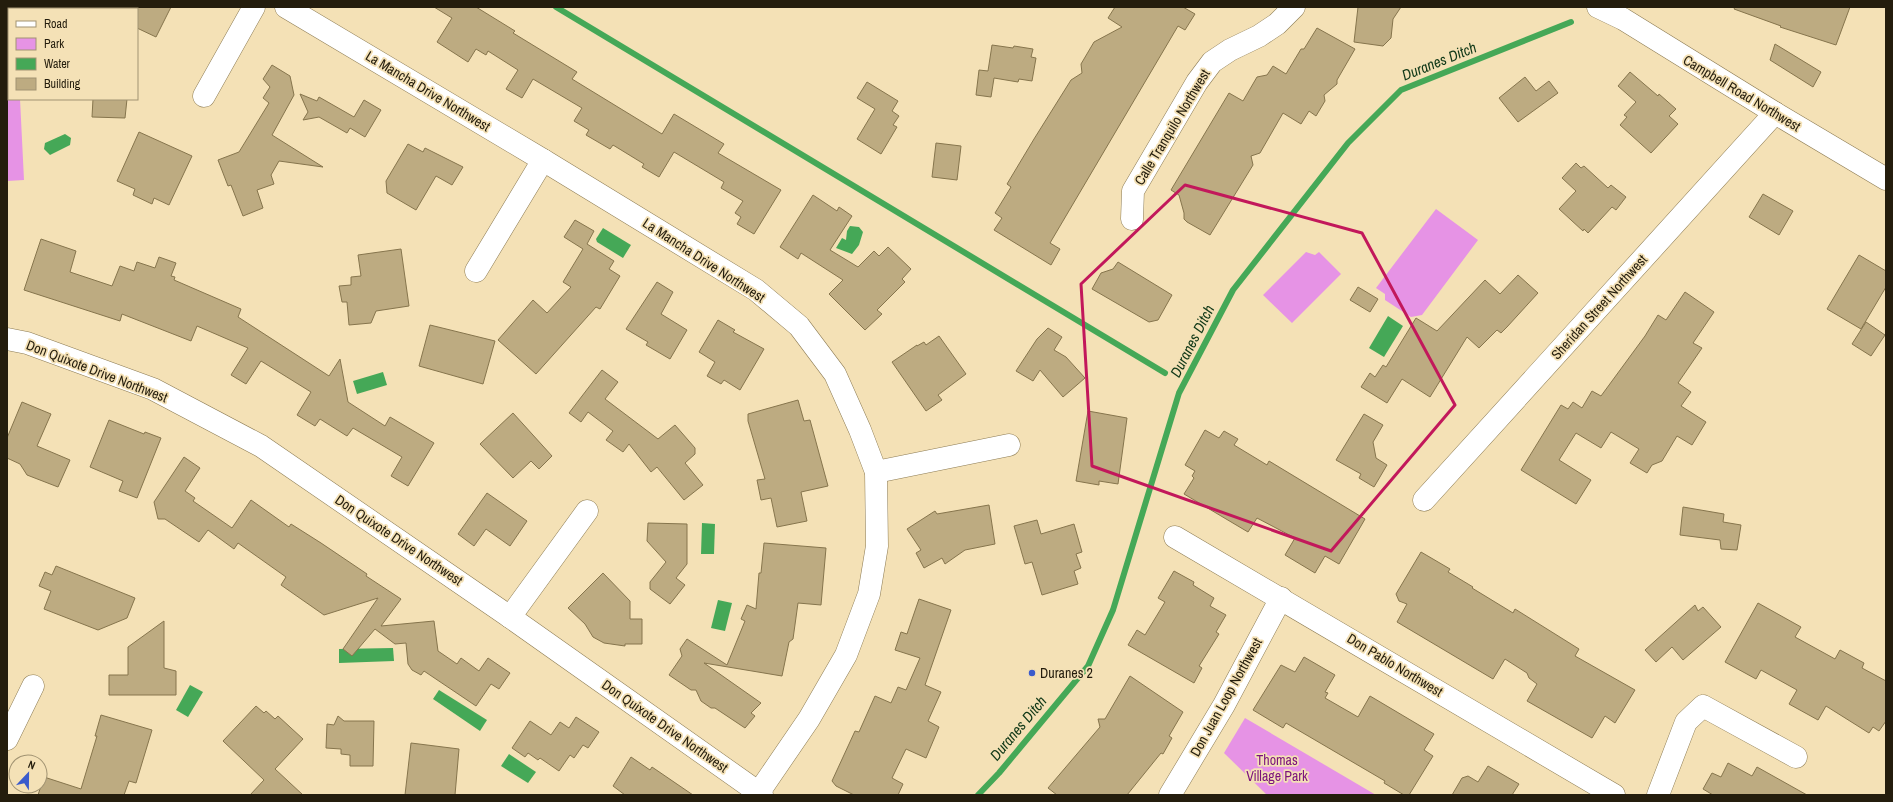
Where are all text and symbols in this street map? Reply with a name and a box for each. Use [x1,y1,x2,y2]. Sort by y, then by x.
legend [8,8,138,100]
text: Road [44,16,68,32]
text: Park [44,36,64,52]
water label: Duranes Ditch [1399,36,1480,85]
street label: La Mancha Drive Northwest [362,47,494,135]
street label: Campbell Road Northwest [1680,51,1804,135]
text: Water [44,56,71,72]
street label: Calle Tranquilo Northwest [1130,66,1214,188]
text: Building [44,76,81,92]
street label: La Mancha Drive Northwest [639,214,769,306]
street label: Sheridan Street Northwest [1547,251,1651,363]
water label: Duranes Ditch [1165,301,1219,381]
street label: Don Quixote Drive Northwest [24,336,170,406]
street label: Don Quixote Drive Northwest [332,491,466,589]
street label: Don Pablo Northwest [1344,629,1446,701]
street label: Don Juan Loop Northwest [1186,635,1266,759]
place label: Duranes 2 [1040,664,1093,682]
marker: Duranes 2 [1027,668,1037,678]
street label: Don Quixote Drive Northwest [598,676,732,776]
water label: Duranes Ditch [985,691,1051,765]
park label: Thomas Village Park [1246,751,1308,785]
north arrow [8,754,48,794]
text: N [26,757,37,772]

